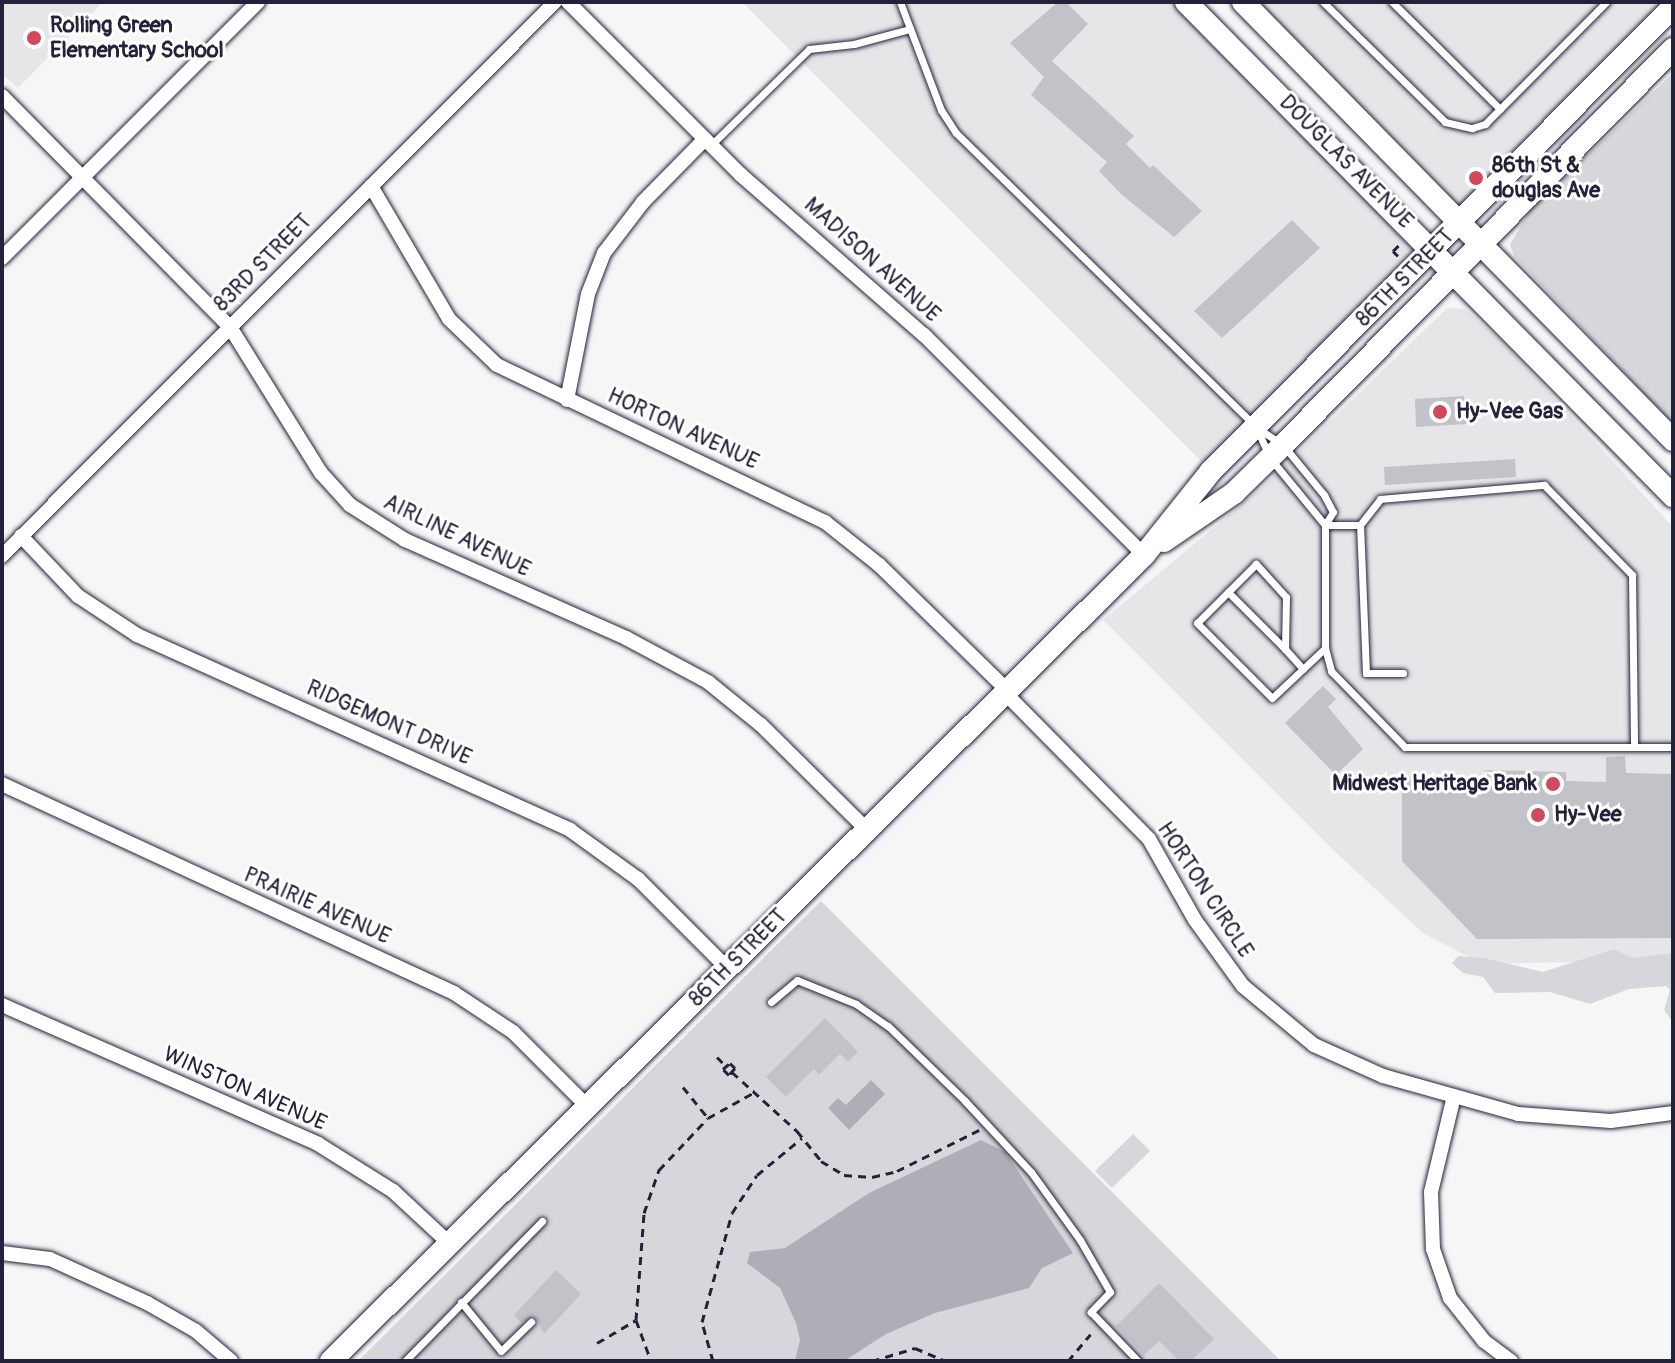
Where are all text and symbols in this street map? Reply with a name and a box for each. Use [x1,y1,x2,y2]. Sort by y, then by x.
place label: Rolling Green Elementary School [50,12,224,64]
marker: Rolling Green Elementary School [25,29,43,47]
street label: DOUGLAS AVENUE [1274,90,1418,234]
place label: 86th St & douglas Ave [1492,152,1600,204]
marker: 86th St & douglas Ave [1467,169,1485,187]
street label: MADISON AVENUE [799,192,945,328]
street label: 83RD STREET [209,209,317,317]
street label: 86TH STREET [1351,224,1459,332]
street label: HORTON AVENUE [603,382,763,476]
place label: Hy-Vee Gas [1456,399,1563,425]
marker: Hy-Vee Gas [1431,403,1449,421]
street label: AIRLINE AVENUE [379,489,535,583]
street label: RIDGEMONT DRIVE [302,675,476,771]
place label: Midwest Heritage Bank [1332,771,1537,797]
marker: Midwest Heritage Bank [1544,775,1562,793]
place label: Hy-Vee [1554,802,1622,828]
marker: Hy-Vee [1529,806,1547,824]
street label: HORTON CIRCLE [1151,817,1259,963]
street label: PRAIRIE AVENUE [240,862,394,950]
street label: 86TH STREET [684,904,792,1012]
street label: WINSTON AVENUE [159,1041,331,1137]

